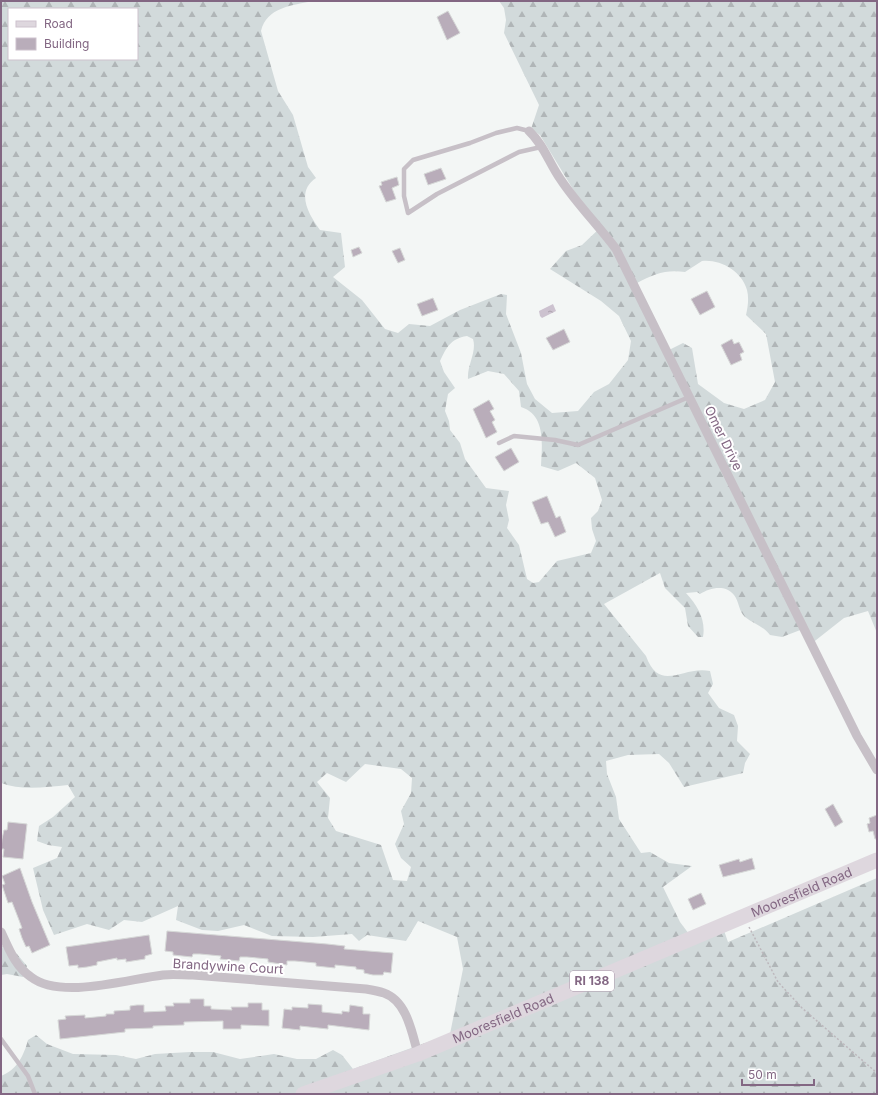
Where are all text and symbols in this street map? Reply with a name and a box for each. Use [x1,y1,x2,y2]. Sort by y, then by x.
legend [8,8,138,60]
text: Road [44,16,73,31]
text: Building [44,36,89,51]
street label: Omer Drive [702,403,746,473]
street label: Mooresfield Road [748,864,854,920]
street label: Brandywine Court [172,955,284,977]
road number: RI 138 [570,971,614,991]
street label: Mooresfield Road [450,990,556,1047]
scale bar [742,1061,814,1087]
text: 50 m [748,1067,777,1082]

